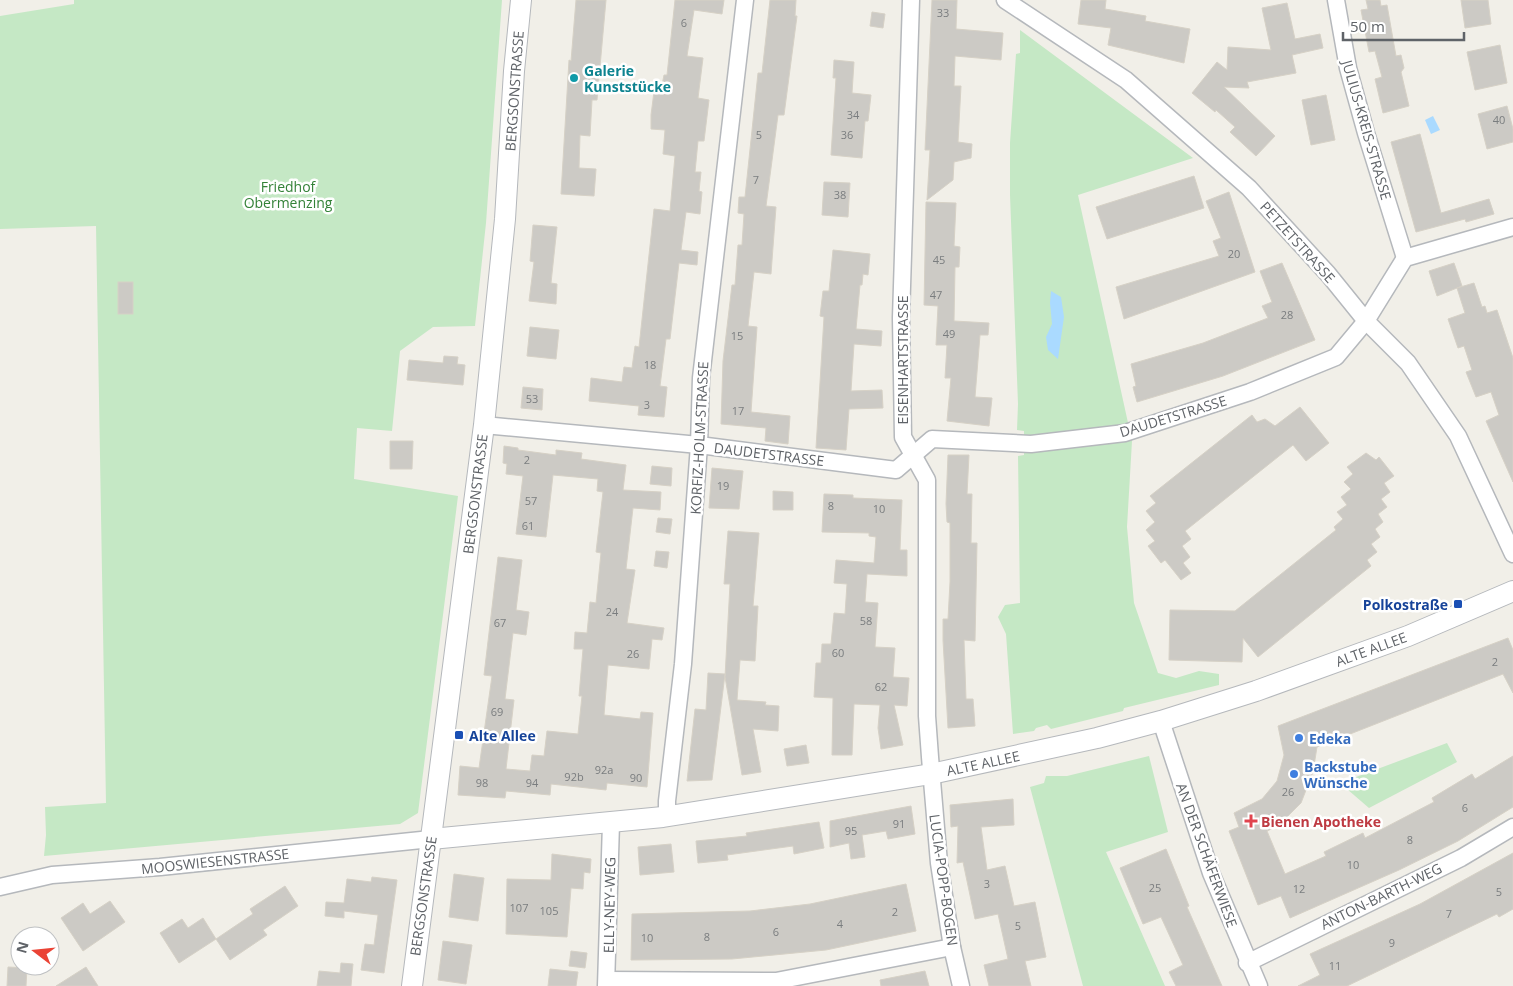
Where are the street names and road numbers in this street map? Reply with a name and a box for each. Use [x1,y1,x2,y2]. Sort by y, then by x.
street label: BERGSONSTRASSE [500,30,528,152]
street label: JULIUS-KREIS-STRASSE [1337,56,1396,202]
street label: PETZETSTRASSE [1256,197,1340,287]
street label: EISENHARTSTRASSE [893,295,912,425]
street label: KORFIZ-HOLM-STRASSE [685,361,713,515]
street label: DAUDETSTRASSE [1117,391,1229,441]
street label: BERGSONSTRASSE [458,433,492,555]
street label: DAUDETSTRASSE [713,438,825,470]
street label: ALTE ALLEE [1333,627,1409,671]
street label: ALTE ALLEE [945,746,1021,780]
street label: AN DER SCHÄFERWIESE [1172,780,1242,930]
street label: LUCIA-POPP-BOGEN [925,813,963,947]
street label: BERGSONSTRASSE [405,835,441,957]
street label: MOOSWIESENSTRASSE [140,844,290,878]
street label: ELLY-NEY-WEG [599,857,619,953]
street label: ANTON-BARTH-WEG [1317,858,1445,934]

